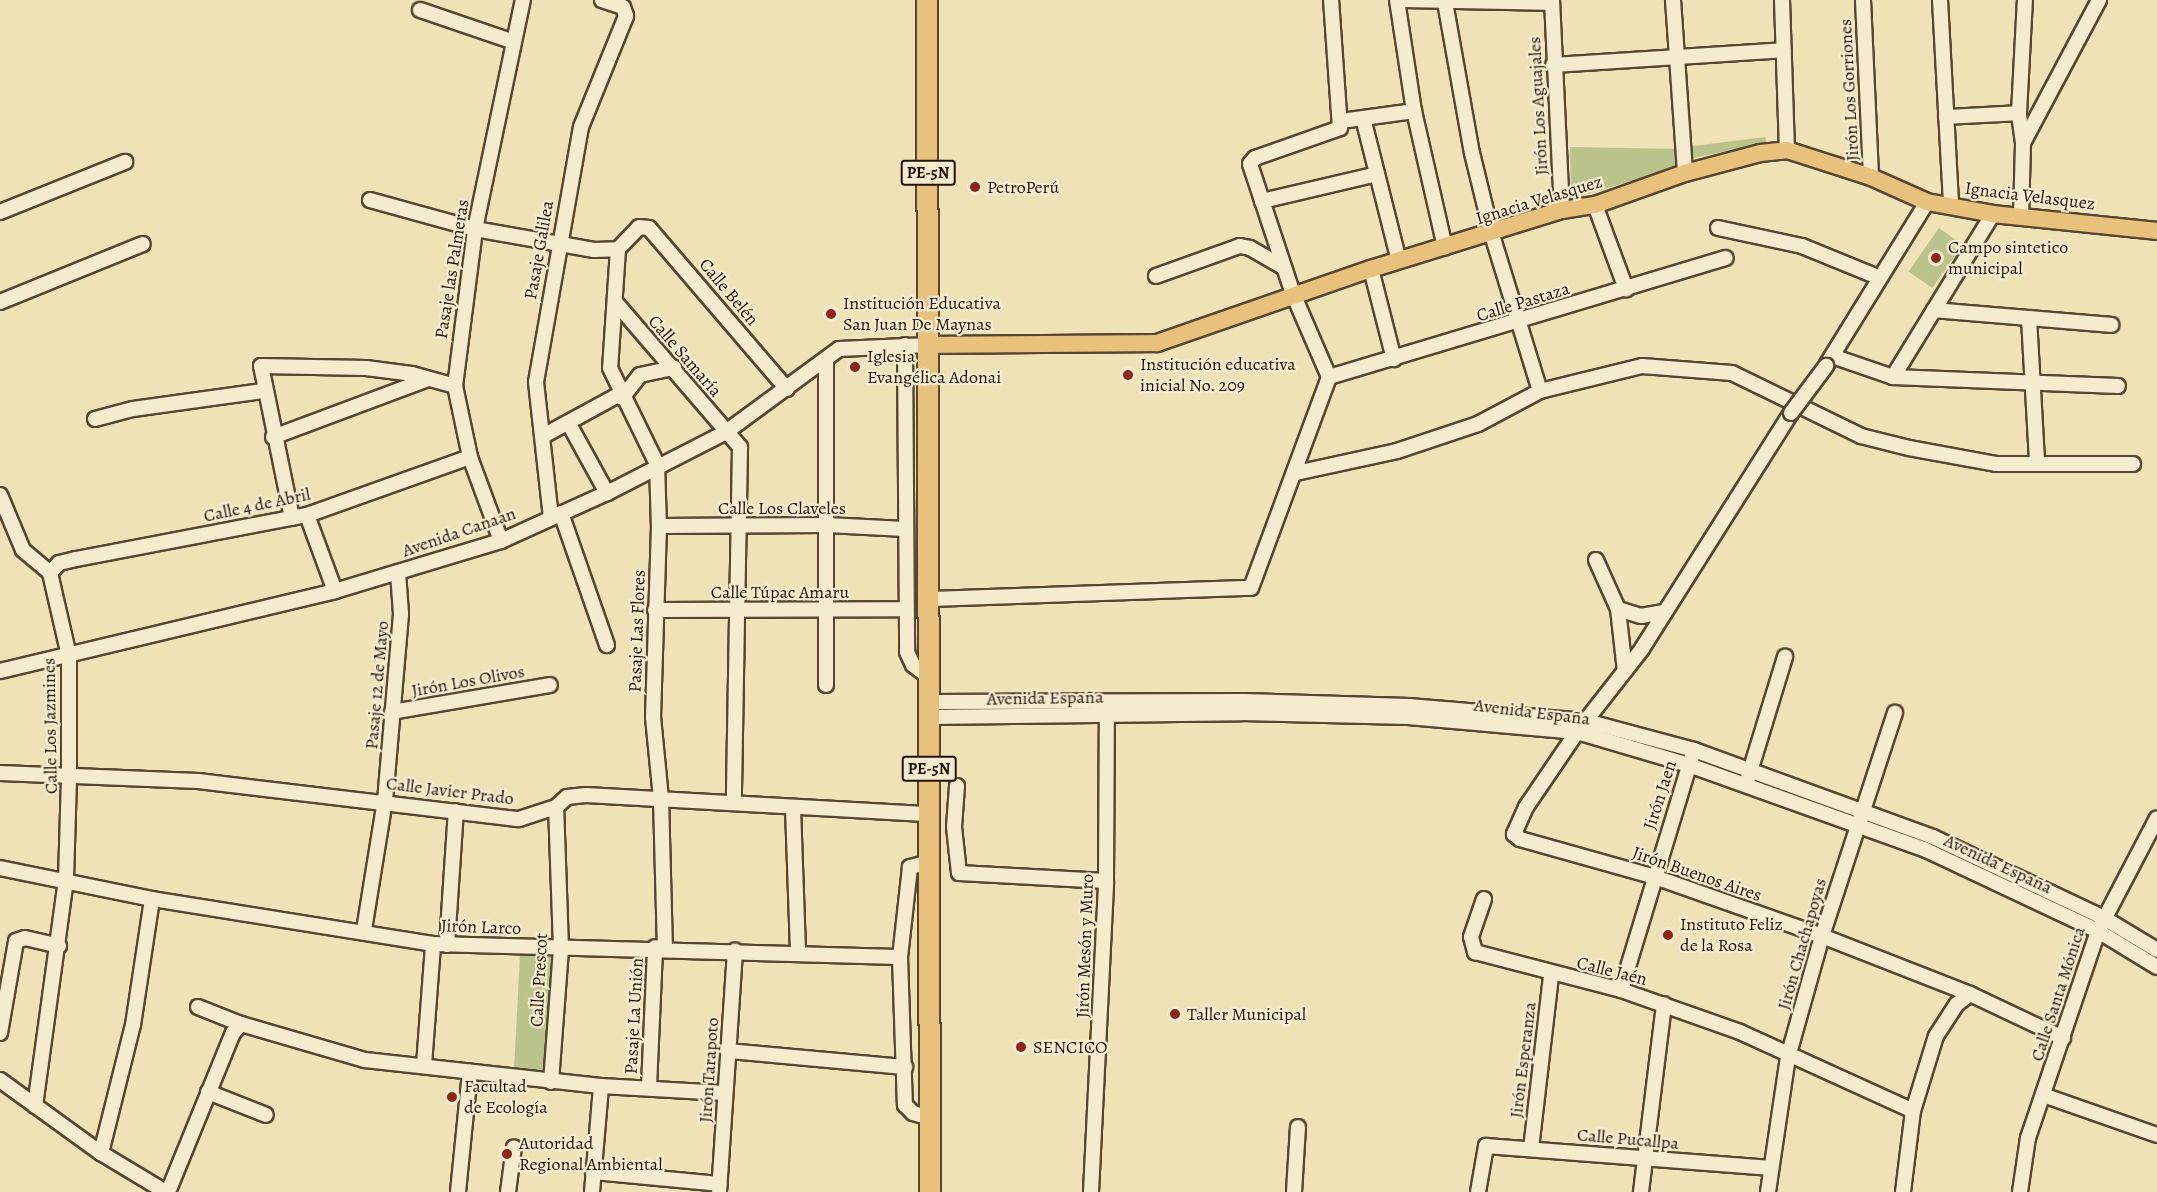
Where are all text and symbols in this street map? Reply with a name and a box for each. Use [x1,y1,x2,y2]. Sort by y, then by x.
street label: Jirón Los Gorriones [1834,18,1864,162]
street label: Jirón Los Aguajales [1524,36,1552,176]
road number: PE-5N [900,160,956,186]
street label: Ignacia Velasquez [1473,170,1605,230]
place label: PetroPerú [987,176,1059,198]
street label: Ignacia Velasquez [1964,177,2096,215]
marker: PetroPerú [968,180,982,194]
street label: Pasaje las Palmeras [430,198,474,340]
street label: Pasaje Galilea [520,199,558,301]
place label: Campo sintetico municipal [1948,237,2068,280]
marker: Campo sintetico municipal [1929,251,1943,265]
street label: Calle Belén [695,254,763,330]
street label: Calle Pastaza [1474,278,1572,326]
place label: Institución Educativa San Juan De Maynas [843,293,1001,336]
marker: Institución Educativa San Juan De Maynas [824,307,838,321]
street label: Calle Samaría [644,311,726,401]
place label: Iglesia Evangélica Adonai [867,346,1001,388]
place label: Institución educativa inicial No. 209 [1140,354,1296,397]
marker: Iglesia Evangélica Adonai [848,360,862,374]
marker: Institución educativa inicial No. 209 [1121,368,1135,382]
street label: Calle 4 de Abril [202,483,312,527]
street label: Calle Los Claveles [718,497,846,519]
street label: Avenida Canaan [399,502,519,562]
street label: Pasaje Las Flores [624,569,650,693]
street label: Calle Túpac Amaru [711,581,849,603]
street label: Pasaje 12 de Mayo [361,620,393,750]
street label: Calle Los Jazmines [38,658,62,794]
street label: Jirón Los Olivos [410,660,526,702]
street label: Avenida España [986,686,1104,710]
street label: Avenida España [1473,694,1591,730]
road number: PE-5N [900,756,958,782]
street label: Jirón Jaen [1639,758,1681,832]
street label: Calle Javier Prado [385,772,515,810]
street label: Avenida España [1941,830,2055,898]
street label: Jirón Buenos Aires [1630,842,1764,906]
street label: Jirón Mesón y Muro [1072,874,1098,1018]
street label: Jirón Chachapoyas [1773,876,1831,1012]
place label: Instituto Feliz de la Rosa [1680,914,1783,956]
street label: Jirón Larco [441,915,521,939]
street label: Calle Santa Mónica [2026,924,2090,1064]
marker: Instituto Feliz de la Rosa [1661,928,1675,942]
street label: Calle Prescot [526,932,552,1028]
street label: Calle Jaén [1575,952,1649,990]
street label: Pasaje La Unión [620,957,648,1075]
street label: Jirón Esperanza [1505,1001,1541,1119]
place label: Taller Municipal [1187,1003,1306,1025]
marker: Taller Municipal [1168,1007,1182,1021]
street label: Jirón Tarapoto [695,1017,723,1123]
place label: SENCICO [1033,1036,1107,1058]
marker: SENCICO [1014,1040,1028,1054]
place label: Facultad de Ecología [464,1076,548,1118]
marker: Facultad de Ecología [445,1090,459,1104]
street label: Calle Pucallpa [1576,1124,1680,1154]
place label: Autoridad Regional Ambiental [519,1133,663,1176]
marker: Autoridad Regional Ambiental [500,1147,514,1161]

